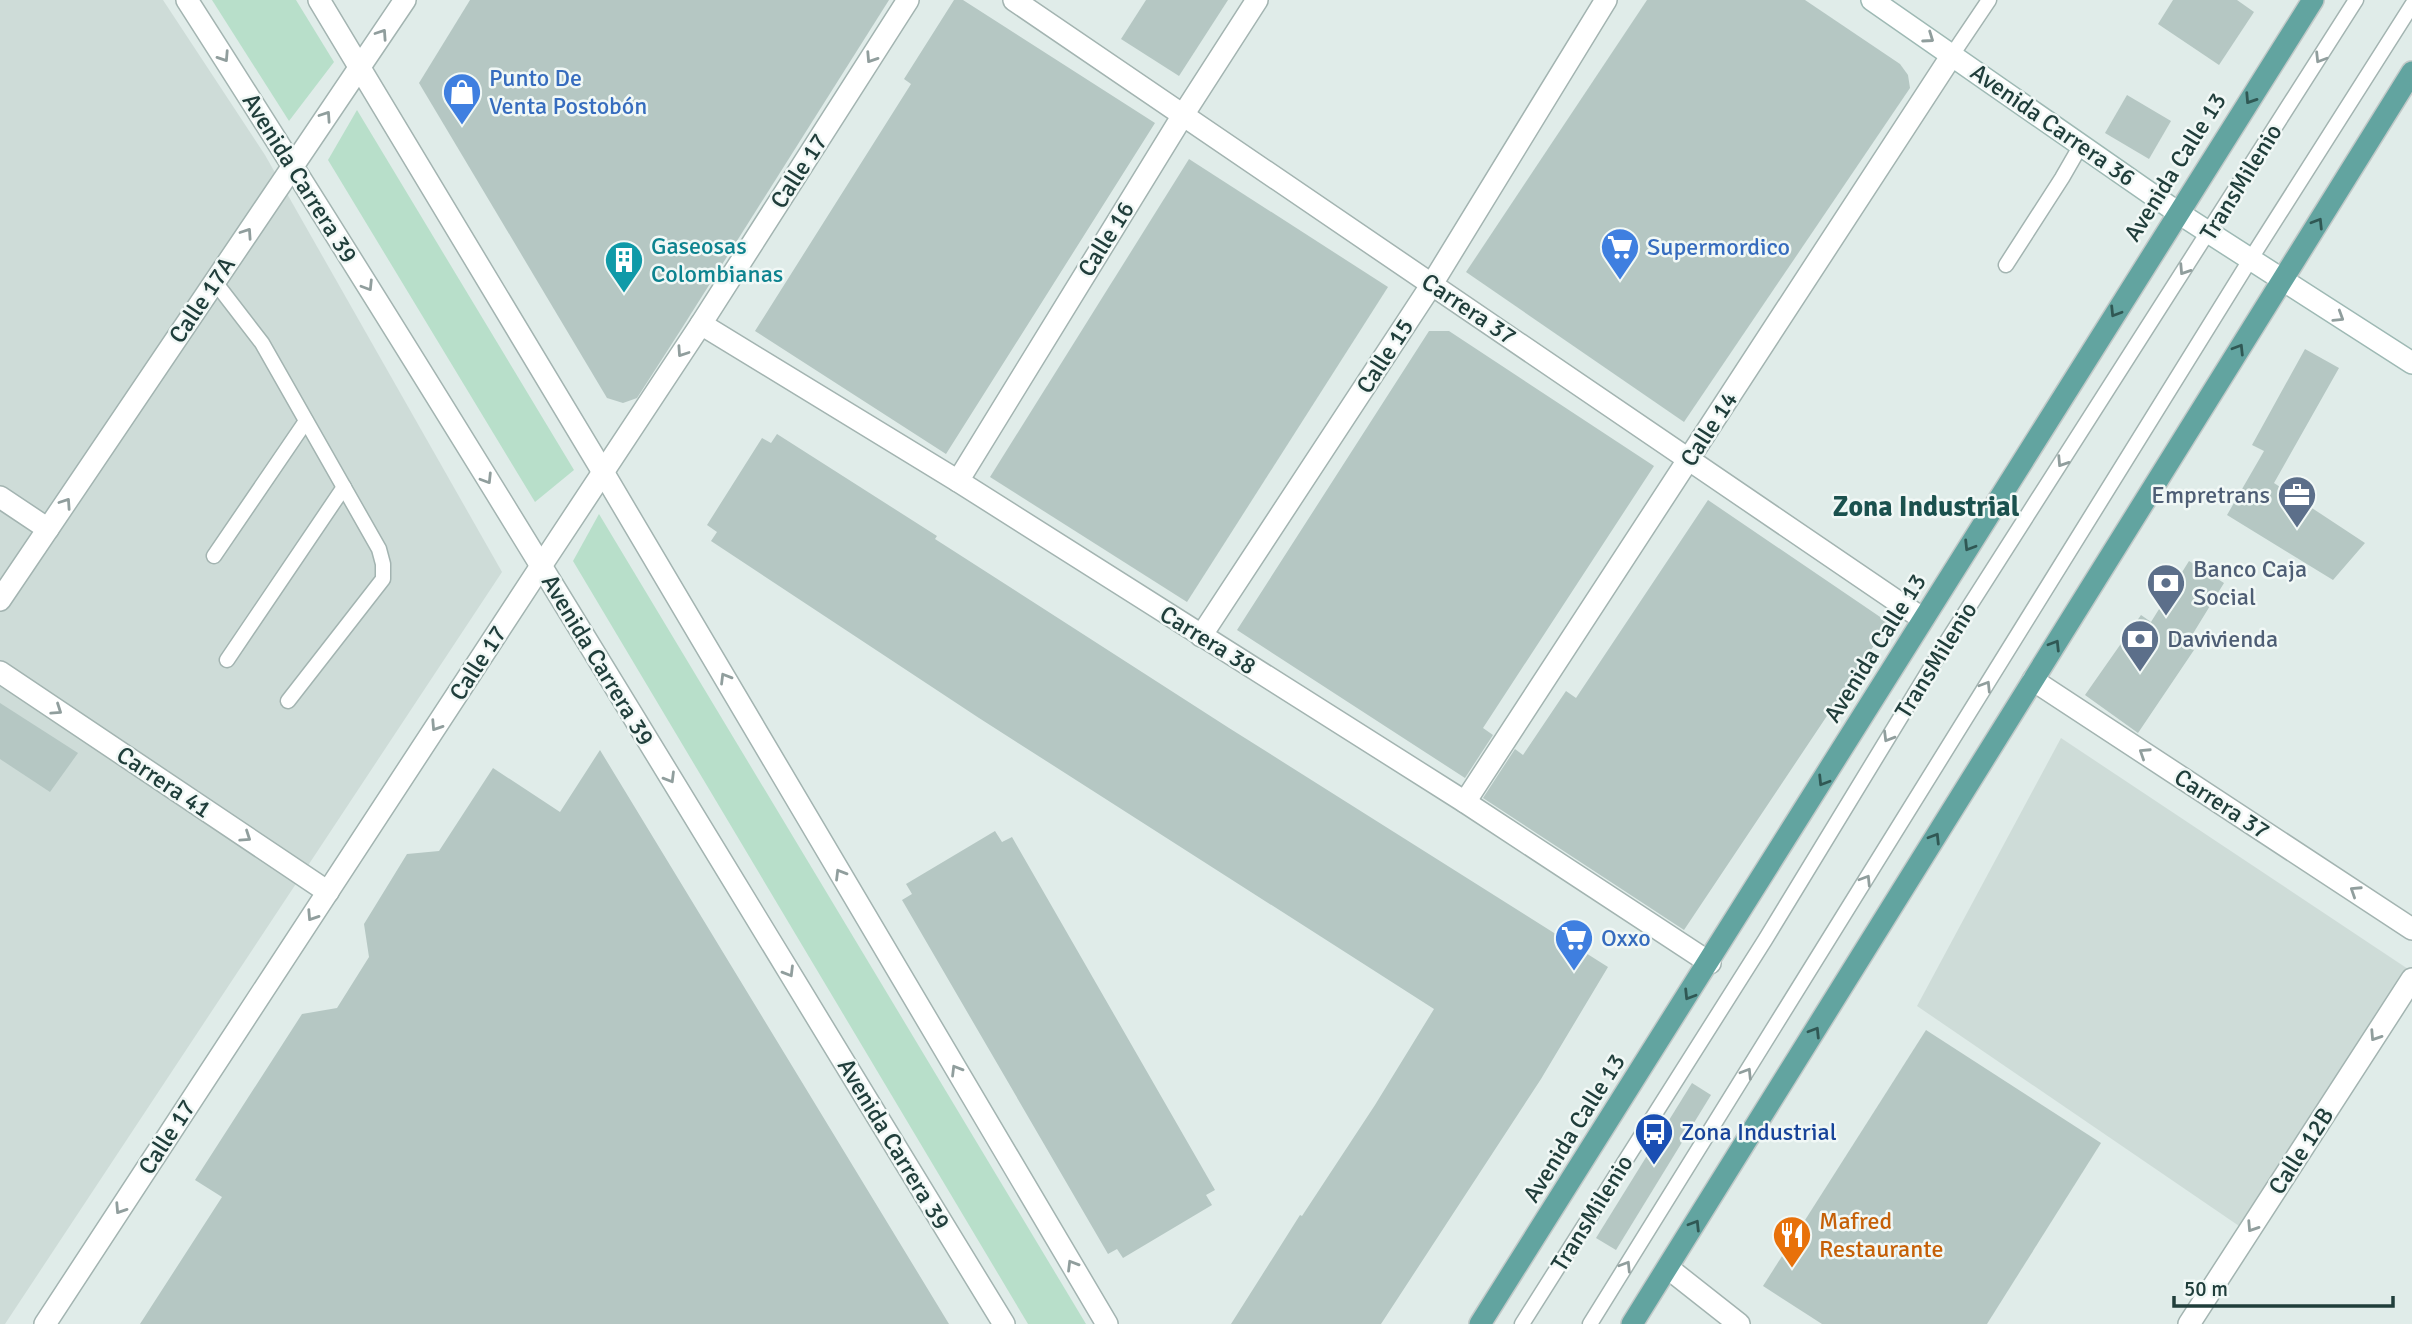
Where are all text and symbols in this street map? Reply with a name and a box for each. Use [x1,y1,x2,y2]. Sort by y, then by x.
one-way arrow [374,28,387,41]
one-way arrow [1921,30,1934,42]
one-way arrow [216,50,229,63]
one-way arrow [867,50,880,63]
one-way arrow [2315,50,2328,63]
street label: Avenida Carrera 36 [1965,57,2141,193]
place label: Punto De Venta Postobón [489,63,647,121]
shop icon: Punto De Venta Postobón [441,71,483,126]
street label: Avenida Calle 13 [2117,87,2233,247]
street label: Avenida Carrera 39 [236,88,364,268]
one-way arrow [2245,91,2258,104]
one-way arrow [318,111,330,124]
street label: TransMilenio [2193,118,2289,246]
street label: Calle 17 [764,128,834,214]
street label: Calle 16 [1071,196,1141,282]
one-way arrow [2310,217,2323,230]
supermarket icon: Supermordico [1599,226,1641,281]
one-way arrow [239,228,252,241]
place label: Gaseosas Colombianas [651,231,783,289]
place label: Supermordico [1647,232,1790,262]
building icon: Gaseosas Colombianas [603,239,645,294]
street label: Calle 17A [162,251,242,349]
one-way arrow [2180,263,2193,276]
street label: Carrera 37 [1416,266,1522,352]
one-way arrow [359,278,372,291]
one-way arrow [2111,304,2124,317]
one-way arrow [2332,309,2345,322]
street label: Calle 15 [1350,313,1420,399]
one-way arrow [2231,343,2244,356]
one-way arrow [678,344,691,357]
street label: Calle 14 [1674,386,1744,472]
one-way arrow [2057,454,2070,467]
one-way arrow [479,472,492,485]
office icon: Empretrans [2276,474,2318,529]
place label: Empretrans [2151,480,2270,510]
district label: Zona Industrial [1833,490,2020,524]
one-way arrow [57,498,70,511]
one-way arrow [1964,539,1977,552]
place label: Banco Caja Social [2193,554,2307,612]
bank icon: Banco Caja Social [2145,562,2187,617]
street label: Avenida Calle 13 [1817,568,1933,728]
street label: Avenida Carrera 39 [535,569,661,751]
street label: TransMilenio [1888,596,1984,724]
street label: Carrera 38 [1154,599,1262,681]
bank icon: Davivienda [2119,618,2161,673]
street label: Calle 17 [443,620,513,706]
place label: Davivienda [2167,624,2278,654]
one-way arrow [2046,640,2059,653]
one-way arrow [720,673,733,686]
one-way arrow [1978,681,1991,694]
one-way arrow [49,702,62,715]
one-way arrow [432,718,445,731]
one-way arrow [1884,730,1897,743]
street label: Carrera 41 [111,739,217,825]
one-way arrow [2139,748,2152,761]
street label: Carrera 37 [2169,762,2275,846]
one-way arrow [662,770,675,783]
one-way arrow [1818,774,1831,787]
one-way arrow [238,829,251,842]
one-way arrow [1926,833,1939,846]
one-way arrow [836,868,849,881]
one-way arrow [1858,874,1871,887]
one-way arrow [2350,887,2363,900]
one-way arrow [307,908,320,921]
supermarket icon: Oxxo [1553,917,1595,972]
place label: Oxxo [1601,923,1651,953]
one-way arrow [780,965,793,978]
one-way arrow [1685,987,1698,1000]
one-way arrow [1807,1027,1820,1040]
one-way arrow [2371,1028,2383,1041]
street label: Avenida Calle 13 [1516,1048,1632,1208]
street label: Avenida Carrera 39 [831,1053,957,1235]
one-way arrow [952,1064,965,1077]
one-way arrow [1738,1068,1751,1081]
street label: Calle 17 [132,1094,202,1180]
street label: Calle 12B [2262,1102,2340,1200]
bus stop icon: Zona Industrial [1633,1111,1675,1166]
place label: Zona Industrial [1681,1117,1837,1147]
street label: TransMilenio [1544,1149,1640,1277]
one-way arrow [116,1201,128,1214]
place label: Mafred Restaurante [1819,1206,1943,1264]
restaurant icon: Mafred Restaurante [1771,1214,1813,1269]
one-way arrow [2247,1219,2260,1232]
one-way arrow [1686,1220,1699,1233]
one-way arrow [1068,1260,1081,1273]
one-way arrow [1618,1261,1631,1274]
scale bar [2174,1264,2393,1308]
text: 50 m [2184,1276,2228,1302]

